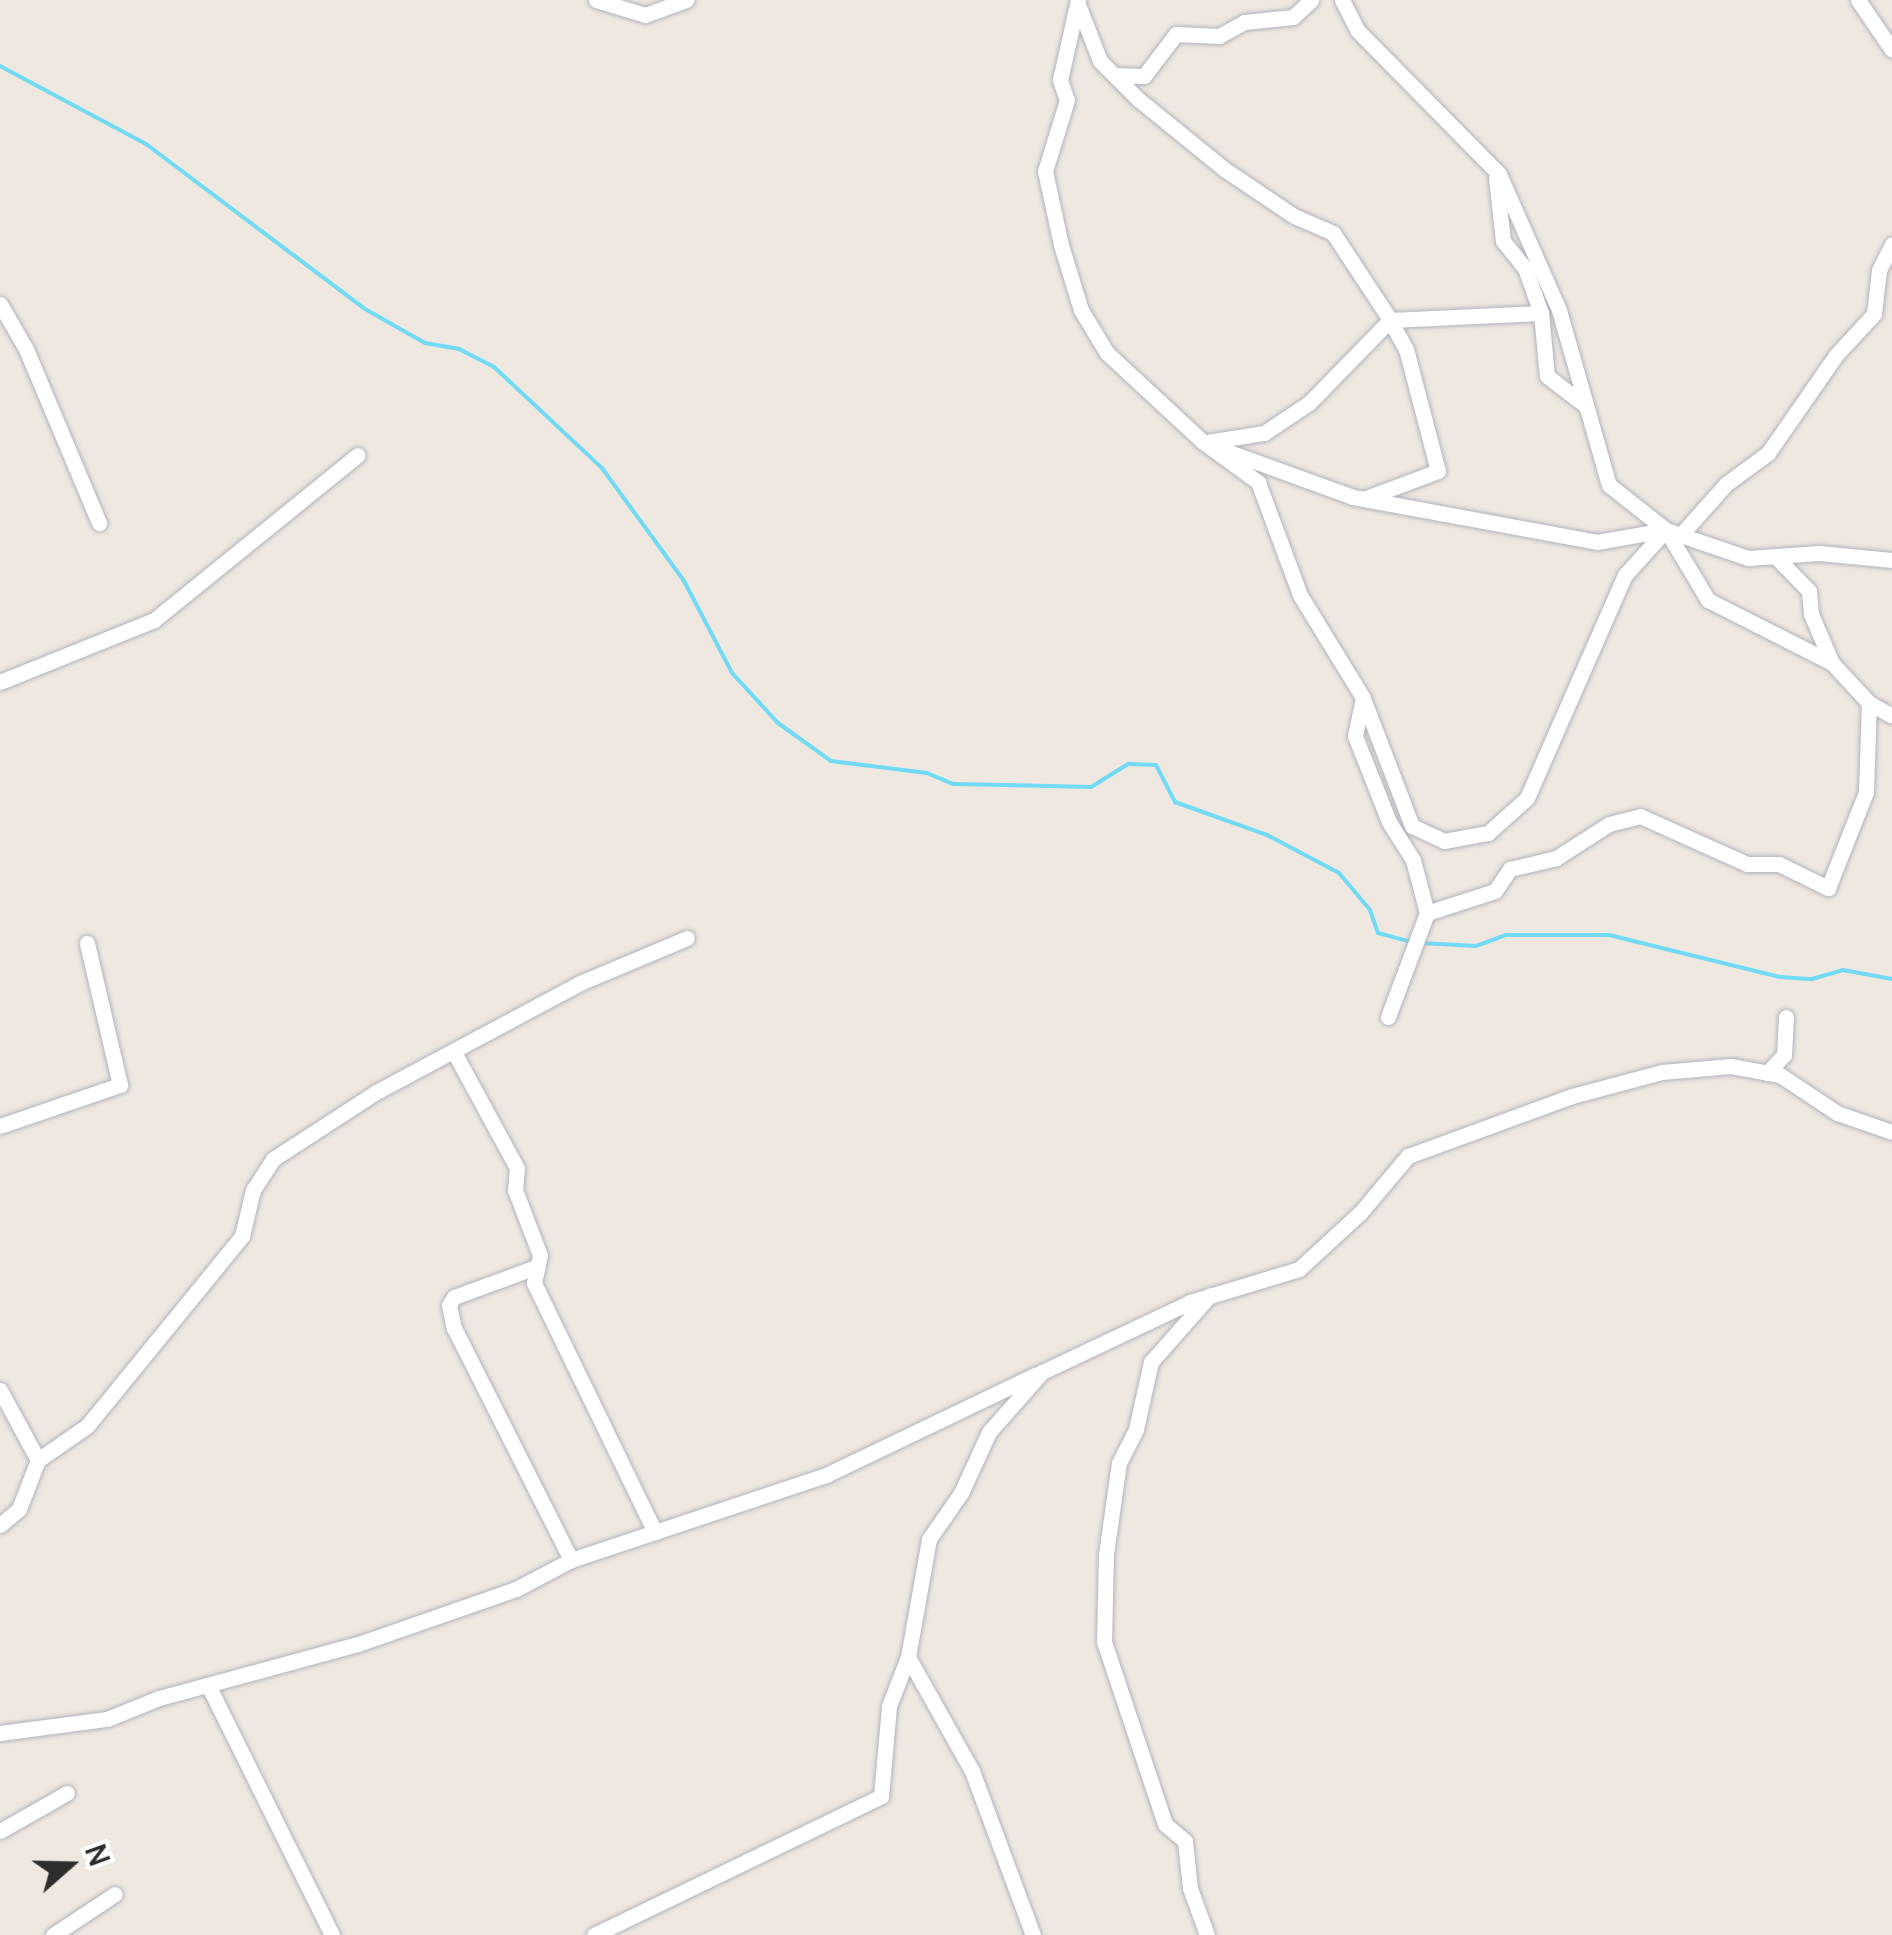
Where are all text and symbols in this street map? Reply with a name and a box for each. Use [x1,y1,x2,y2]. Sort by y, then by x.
north arrow [20,1815,120,1915]
text: N [77,1839,119,1871]

